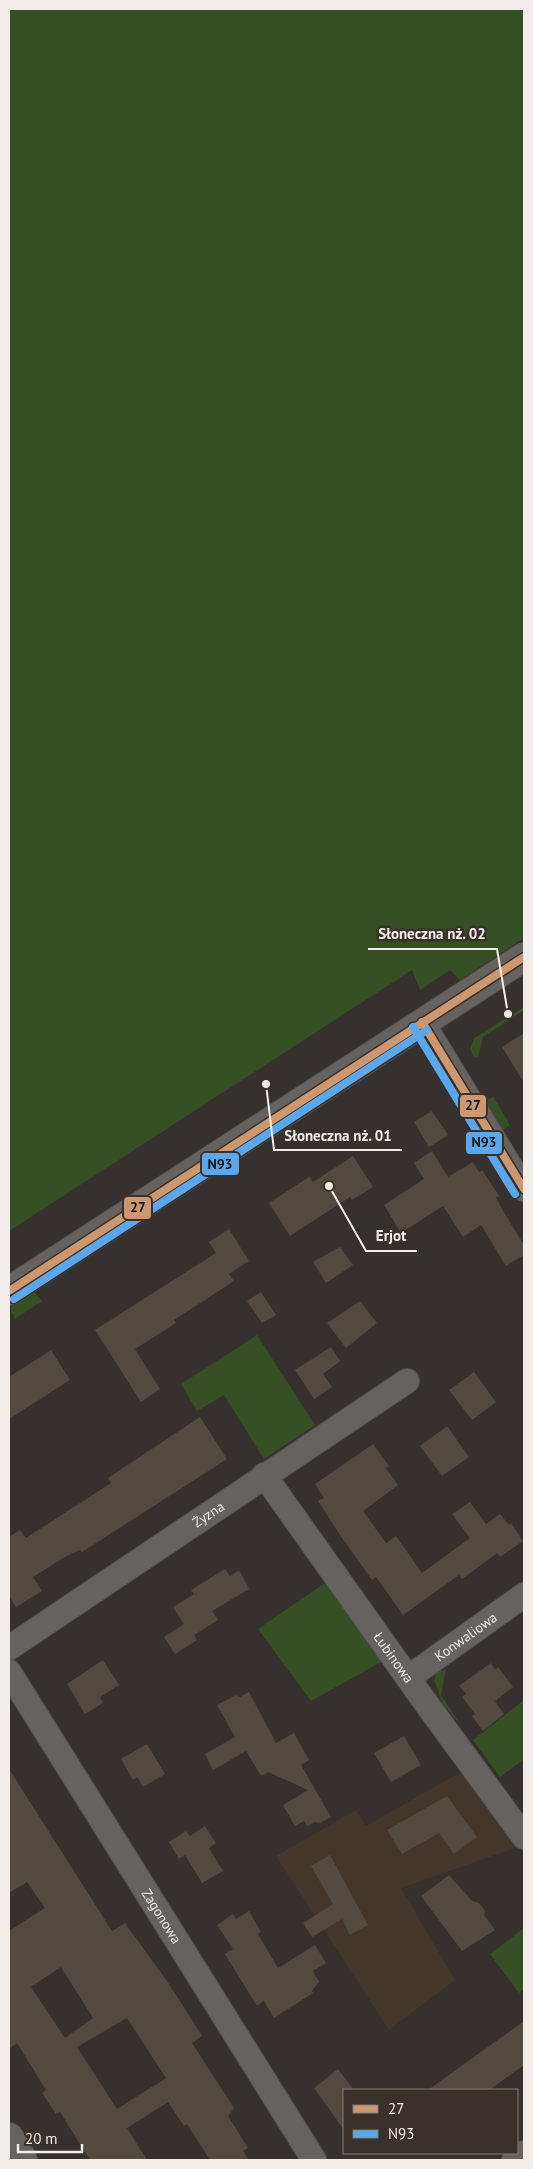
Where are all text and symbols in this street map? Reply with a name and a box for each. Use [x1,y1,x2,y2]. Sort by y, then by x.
callout: Słoneczna nż. 02 [368,919,497,949]
text: Słoneczna nż. 02 [378,924,486,943]
line badge: 27 [459,1094,487,1118]
text: 27 [465,1096,481,1114]
callout: Słoneczna nż. 01 [274,1120,402,1150]
text: Słoneczna nż. 01 [284,1126,392,1145]
line badge: N93 [465,1131,503,1155]
text: N93 [471,1133,497,1151]
line badge: N93 [201,1152,240,1176]
text: N93 [207,1155,233,1173]
line badge: 27 [123,1196,152,1220]
text: 27 [130,1198,146,1216]
callout: Erjot [366,1221,417,1251]
text: Erjot [376,1226,407,1245]
street label: Żyzna [189,1497,228,1531]
street label: Konwaliowa [431,1608,501,1665]
street label: Łubinowa [369,1629,418,1687]
street label: Zagonowa [138,1885,186,1947]
legend [343,2089,518,2154]
text: 27 [388,2099,404,2118]
scale bar [18,2122,81,2154]
text: N93 [388,2124,414,2143]
text: 20 m [25,2129,58,2148]

